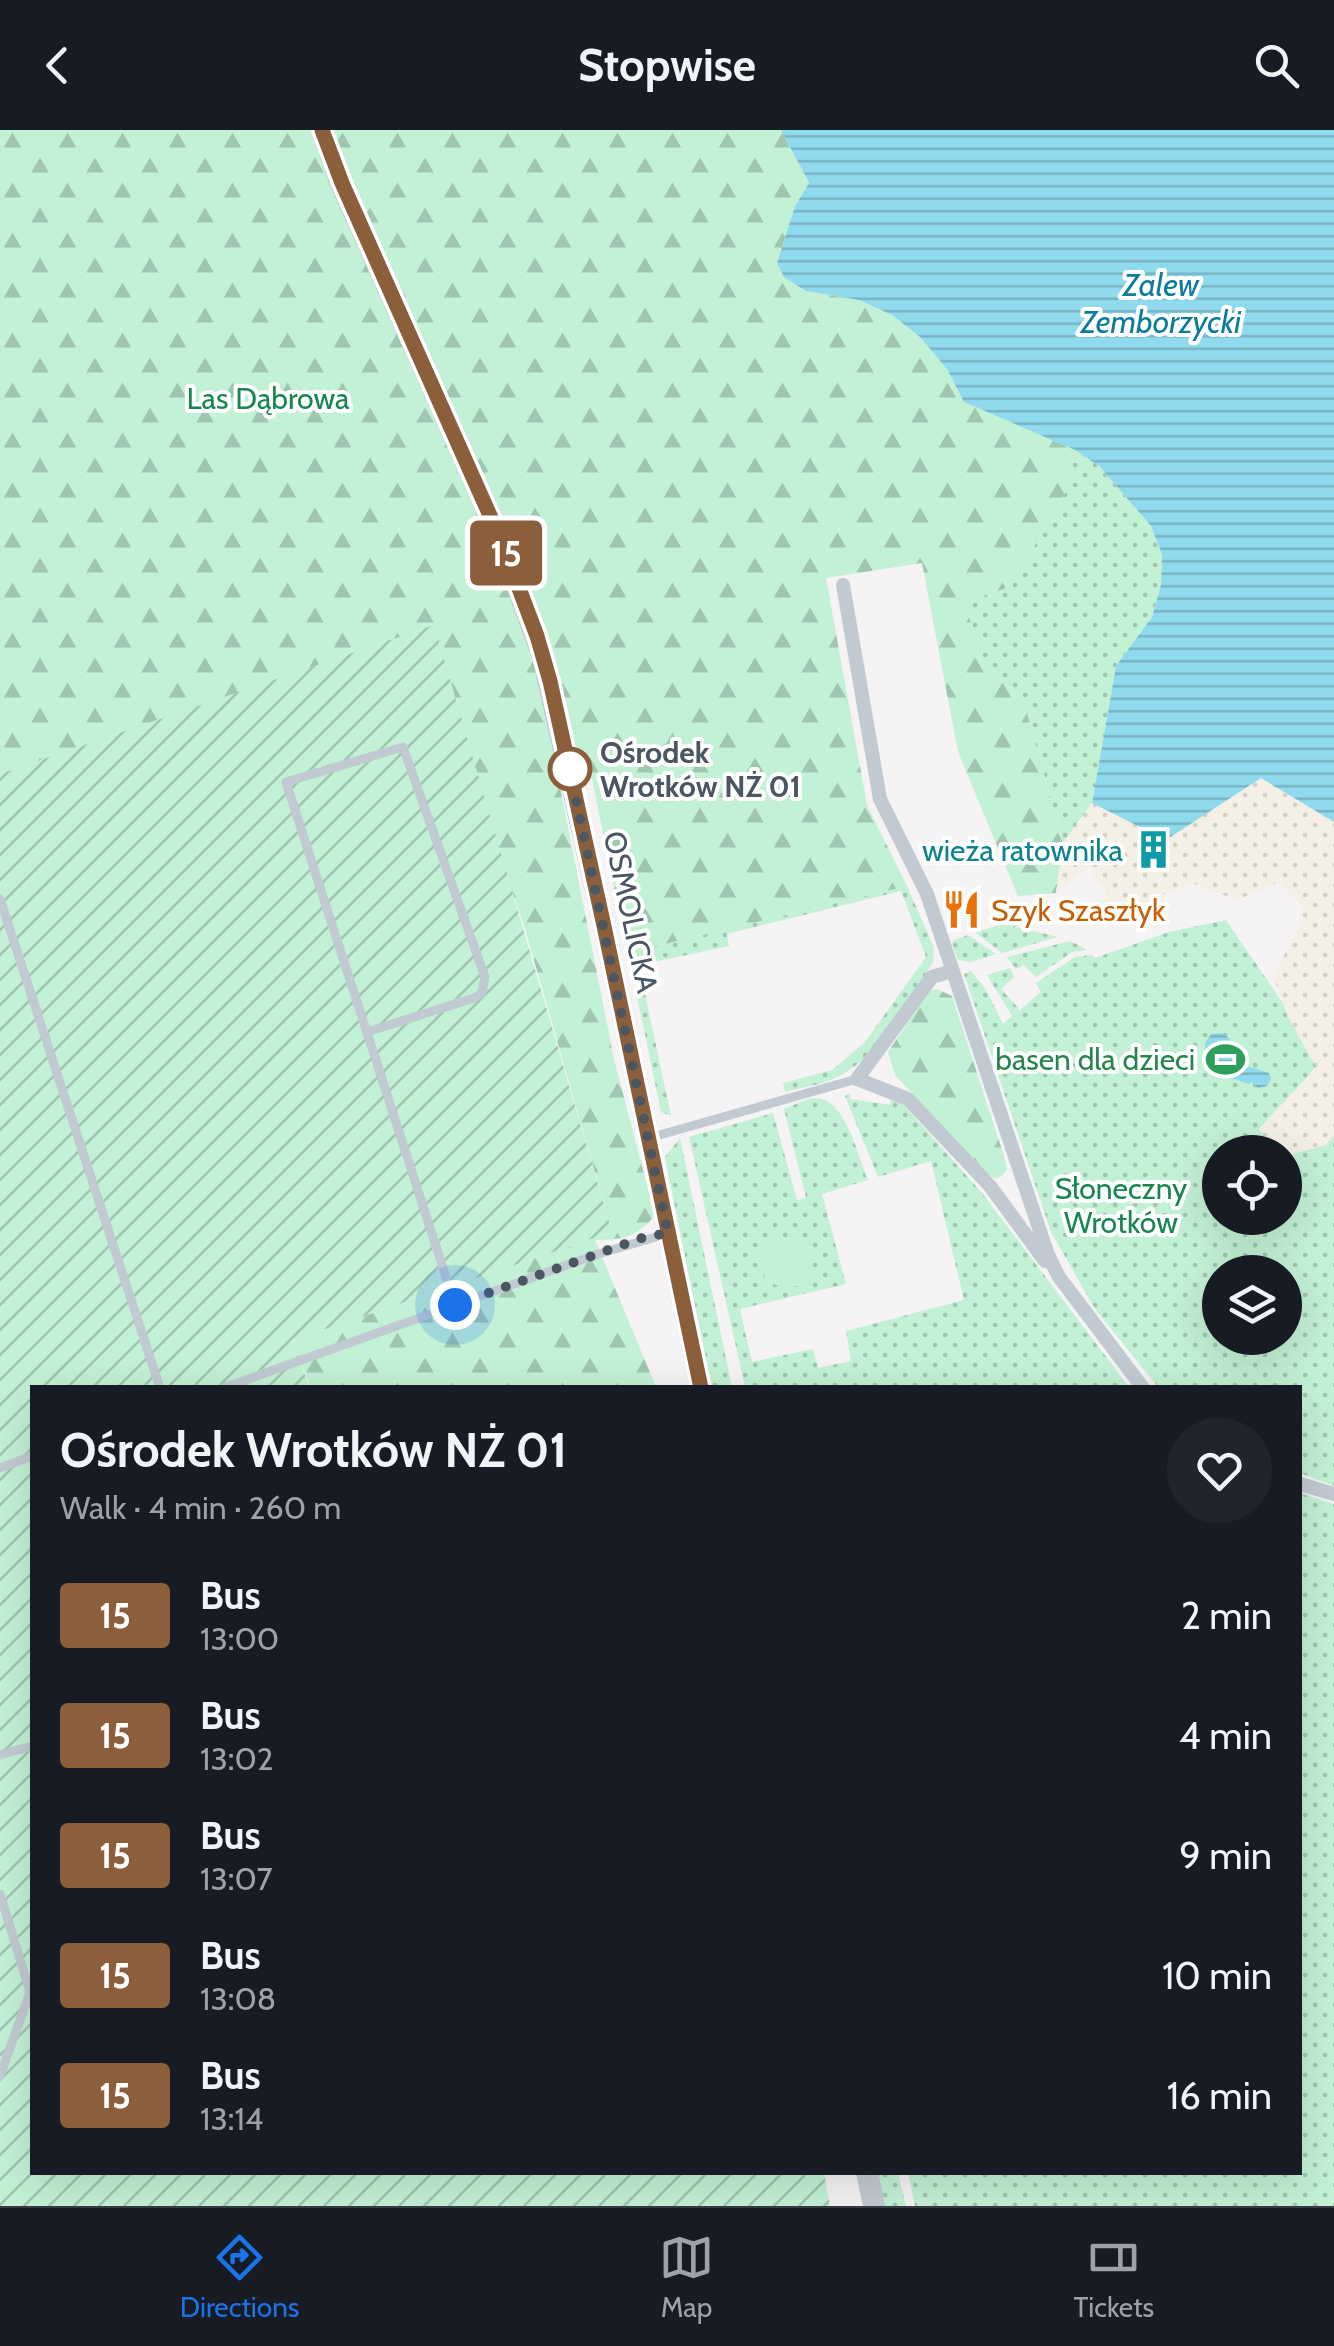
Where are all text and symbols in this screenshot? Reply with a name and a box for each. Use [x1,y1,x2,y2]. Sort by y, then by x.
icon: back [30,38,85,93]
text: Stopwise [578,38,756,92]
icon: search [1249,38,1304,93]
water label: Zalew Zemborzycki [1079,265,1242,341]
park label: Las Dąbrowa [187,380,350,417]
line badge: 15 [461,520,551,586]
text: 15 [490,532,522,575]
place label: Ośrodek Wrotków NŻ 01 [600,734,801,805]
marker: Ośrodek Wrotków NŻ 01 [549,748,591,790]
street label: OSMOLICKA [596,828,666,997]
building icon: wieża ratownika [1132,829,1174,871]
place label: wieża ratownika [922,832,1124,869]
restaurant icon: Szyk Szaszłyk [940,889,982,931]
place label: Szyk Szaszłyk [991,892,1166,929]
sports icon: basen dla dzieci [1204,1038,1246,1080]
place label: basen dla dzieci [995,1041,1195,1078]
map controls [1202,1135,1302,1355]
button: locate [1202,1135,1302,1235]
park label: Słoneczny Wrotków [1055,1170,1187,1241]
button: layers [1202,1255,1302,1355]
your location [430,1280,480,1330]
button: heart [1167,1418,1272,1523]
text: Ośrodek Wrotków NŻ 01 [60,1421,567,1479]
text: Walk · 4 min · 260 m [60,1488,341,1527]
text: Bus [200,1572,261,1619]
text: 2 min [1181,1592,1272,1639]
text: 15 [99,1594,131,1637]
text: 13:00 [200,1619,279,1658]
text: Bus [200,1692,261,1739]
text: 4 min [1179,1712,1272,1759]
text: 15 [99,1714,131,1757]
text: 13:02 [200,1739,274,1778]
text: Bus [200,1812,261,1859]
text: 9 min [1179,1832,1272,1879]
text: 15 [99,1834,131,1877]
text: 13:07 [200,1859,272,1898]
text: Bus [200,1932,261,1979]
text: 10 min [1162,1952,1272,1999]
text: 15 [99,1954,131,1997]
text: 13:08 [200,1979,276,2018]
text: Bus [200,2052,261,2099]
text: 16 min [1167,2072,1272,2119]
text: 15 [99,2074,131,2117]
text: 13:14 [200,2099,263,2138]
tab: Directions [180,2230,299,2324]
tab: Map [659,2230,714,2324]
tab: Tickets [1074,2230,1154,2324]

